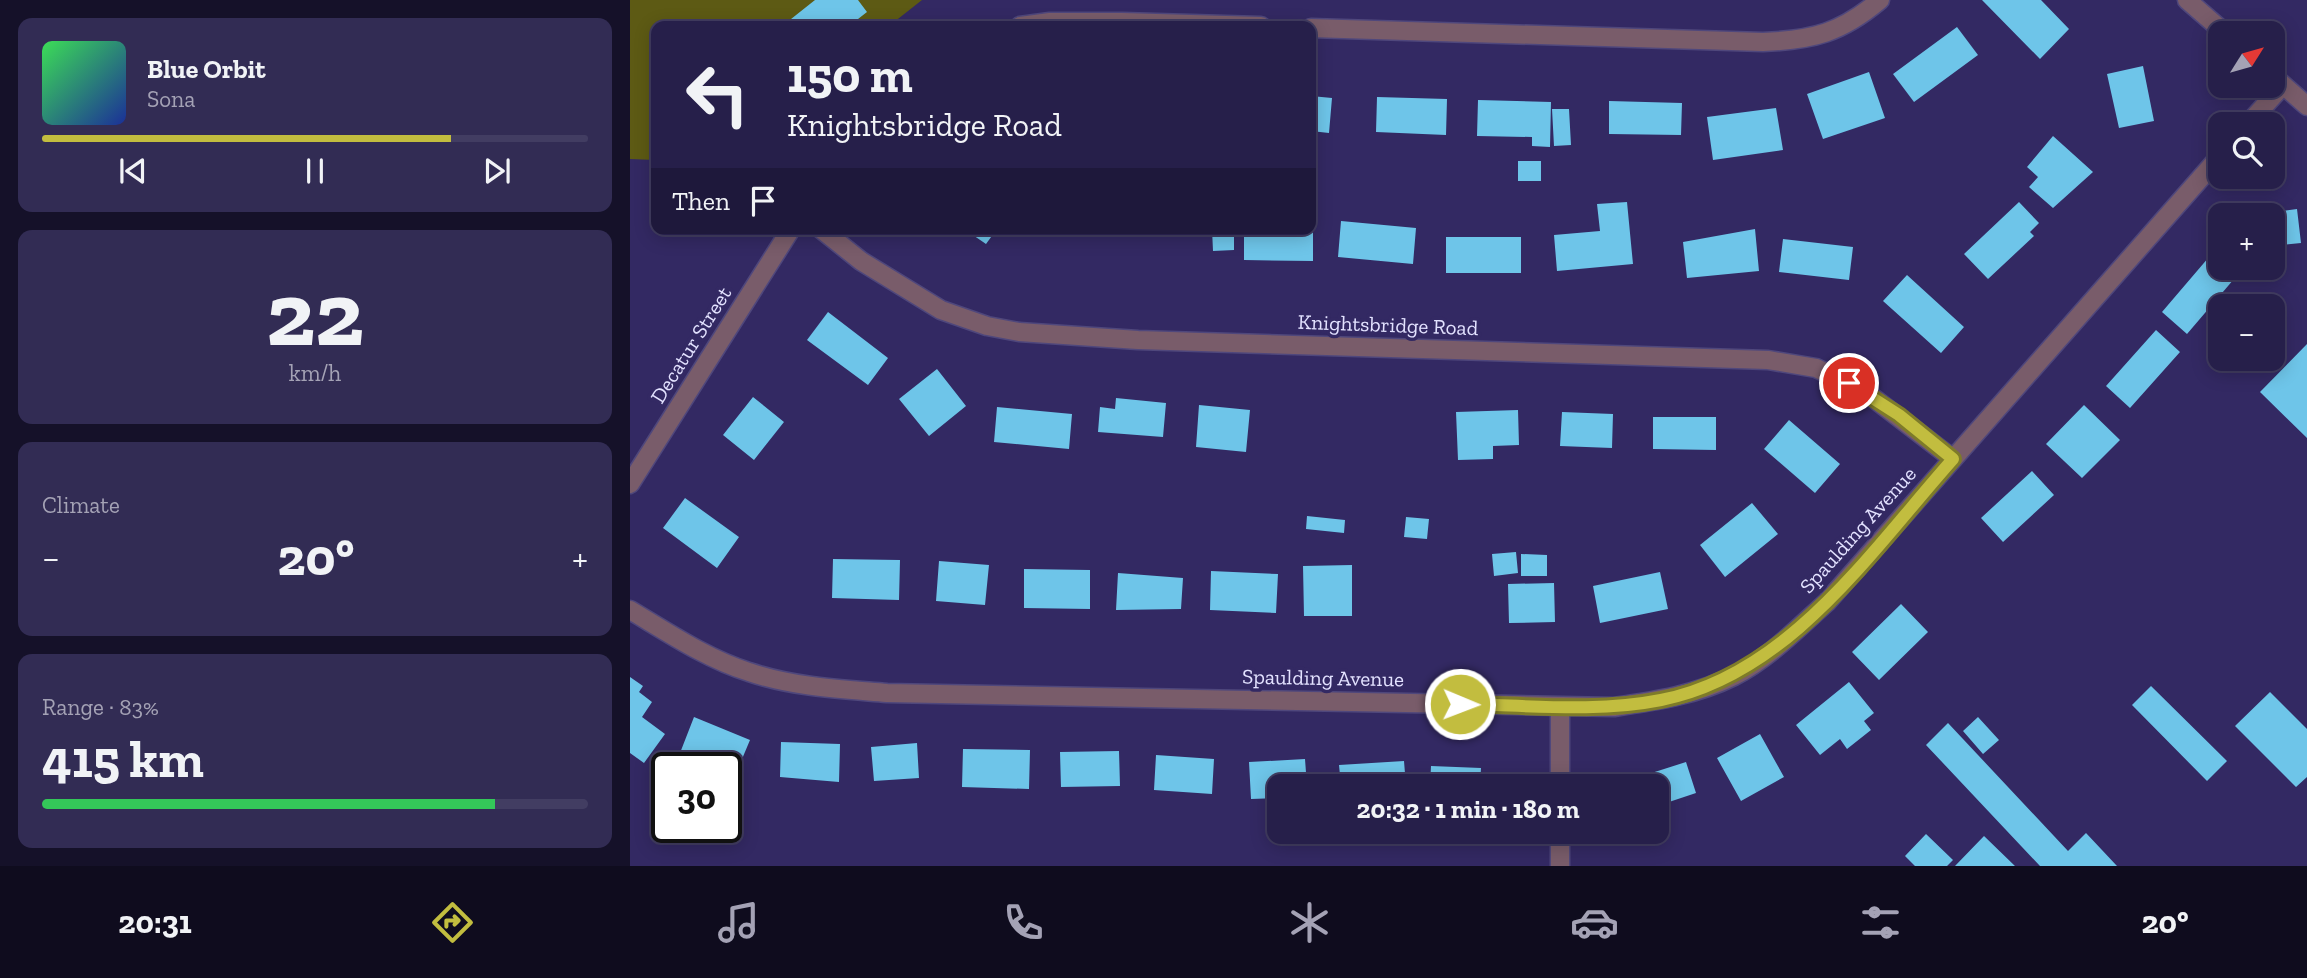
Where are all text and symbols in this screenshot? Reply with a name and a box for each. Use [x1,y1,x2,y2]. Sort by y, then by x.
north arrow [2208,21,2286,98]
map controls [2208,21,2285,371]
text: 150 m [787,46,913,105]
icon: left [672,49,763,140]
text: Blue Orbit [147,53,266,85]
text: Sona [147,85,195,113]
text: Knightsbridge Road [787,106,1062,144]
button: search [2208,112,2285,189]
icon: previous [114,152,152,190]
icon: pause [296,152,334,190]
icon: next [478,152,516,190]
icon: arrive [744,182,782,220]
text: Then [672,185,730,217]
button: + [2208,203,2285,280]
text: 22 [266,259,364,368]
street label: Decatur Street [645,282,736,408]
button: − [2208,294,2285,371]
street label: Knightsbridge Road [1297,309,1479,340]
pin [1819,353,1879,413]
text: km/h [289,359,341,387]
icon: arrive [1830,364,1868,402]
street label: Spaulding Avenue [1794,461,1921,598]
text: Climate [42,491,120,519]
text: 20° [278,526,354,588]
text: − [42,535,60,581]
text: + [572,535,588,581]
street label: Spaulding Avenue [1242,664,1404,691]
position arrow [1423,667,1497,741]
text: Range · 83% [42,693,159,721]
text: 415 km [42,728,204,790]
speed limit sign: 30 [651,752,742,843]
text: 20:32 · 1 min · 180 m [1356,793,1580,825]
icon: directions [428,898,477,947]
icon: music [714,898,763,947]
icon: phone [999,898,1048,947]
icon: climate [1285,898,1334,947]
icon: car [1570,898,1619,947]
icon: filters [1856,898,1905,947]
text: 20:31 [118,903,192,941]
text: 20° [2141,903,2189,941]

